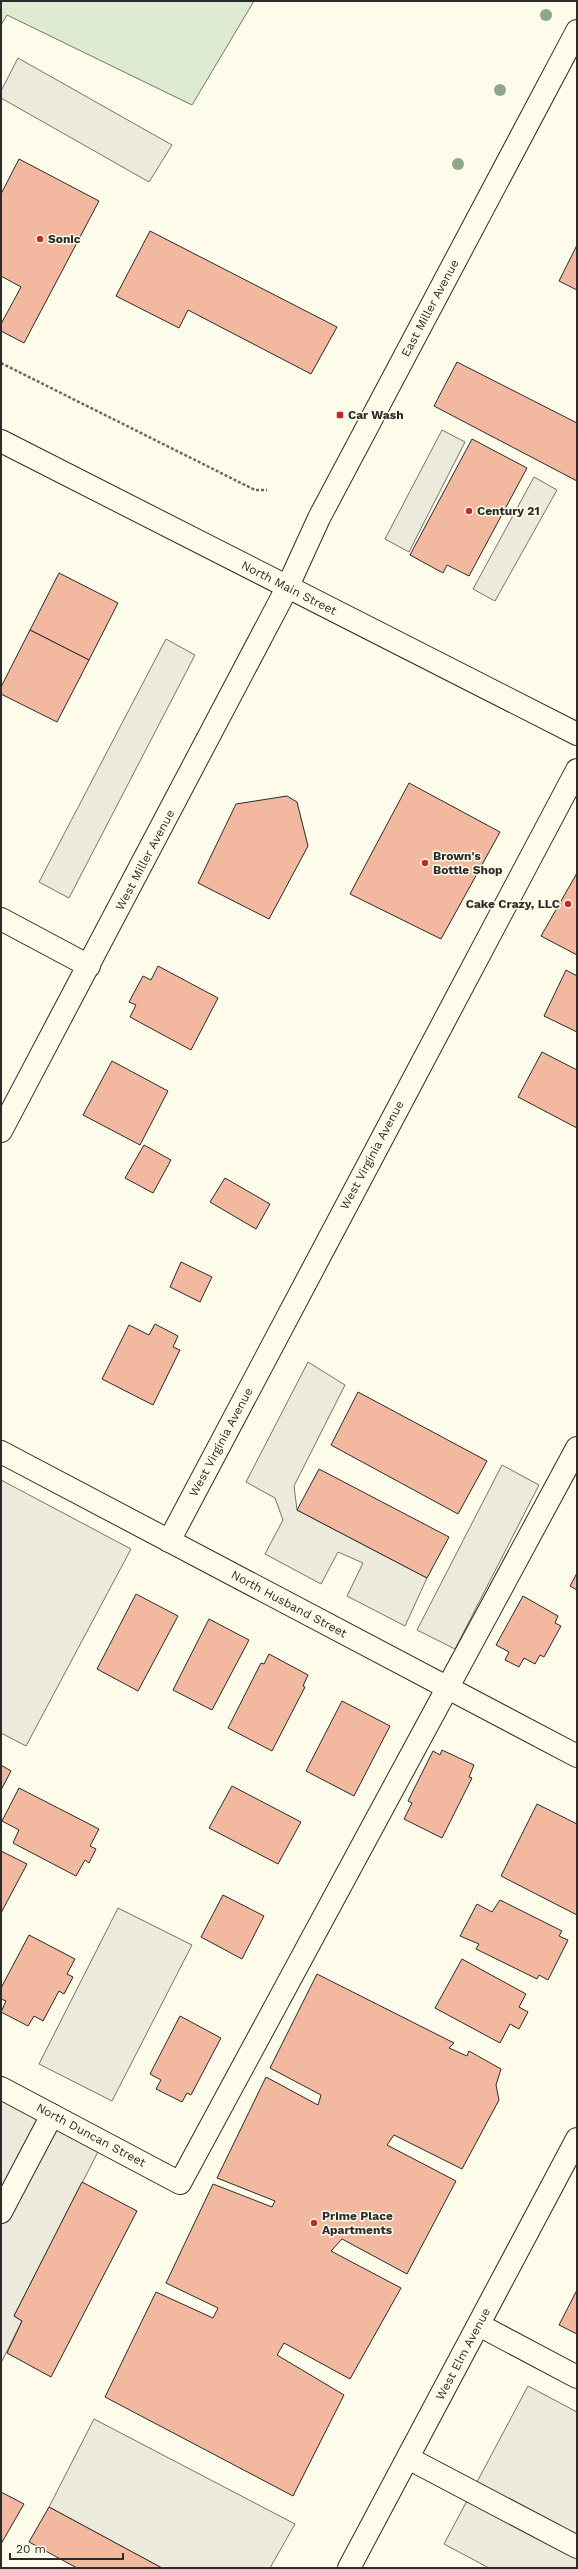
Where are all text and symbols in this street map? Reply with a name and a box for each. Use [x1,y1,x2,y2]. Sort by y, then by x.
place label: Sonic [48,232,81,246]
marker: Sonic [35,234,45,244]
street label: East Miller Avenue [398,257,462,359]
place label: Car Wash [348,408,404,422]
marker: Car Wash [335,410,345,420]
place label: Century 21 [477,504,540,518]
marker: Century 21 [464,506,474,516]
street label: North Main Street [239,558,339,618]
street label: West Miller Avenue [113,807,177,913]
place label: Brown's Bottle Shop [433,849,503,877]
marker: Brown's Bottle Shop [420,858,430,868]
place label: Cake Crazy, LLC [466,897,560,911]
marker: Cake Crazy, LLC [563,899,573,909]
street label: West Virginia Avenue [337,1098,407,1212]
street label: West Virginia Avenue [186,1385,256,1499]
street label: North Husband Street [229,1568,349,1640]
street label: North Duncan Street [34,2100,148,2170]
place label: Prime Place Apartments [322,2209,393,2237]
marker: Prime Place Apartments [309,2218,319,2228]
street label: West Elm Avenue [433,2305,493,2402]
scale bar [10,2535,123,2561]
text: 20 m [16,2542,46,2556]

